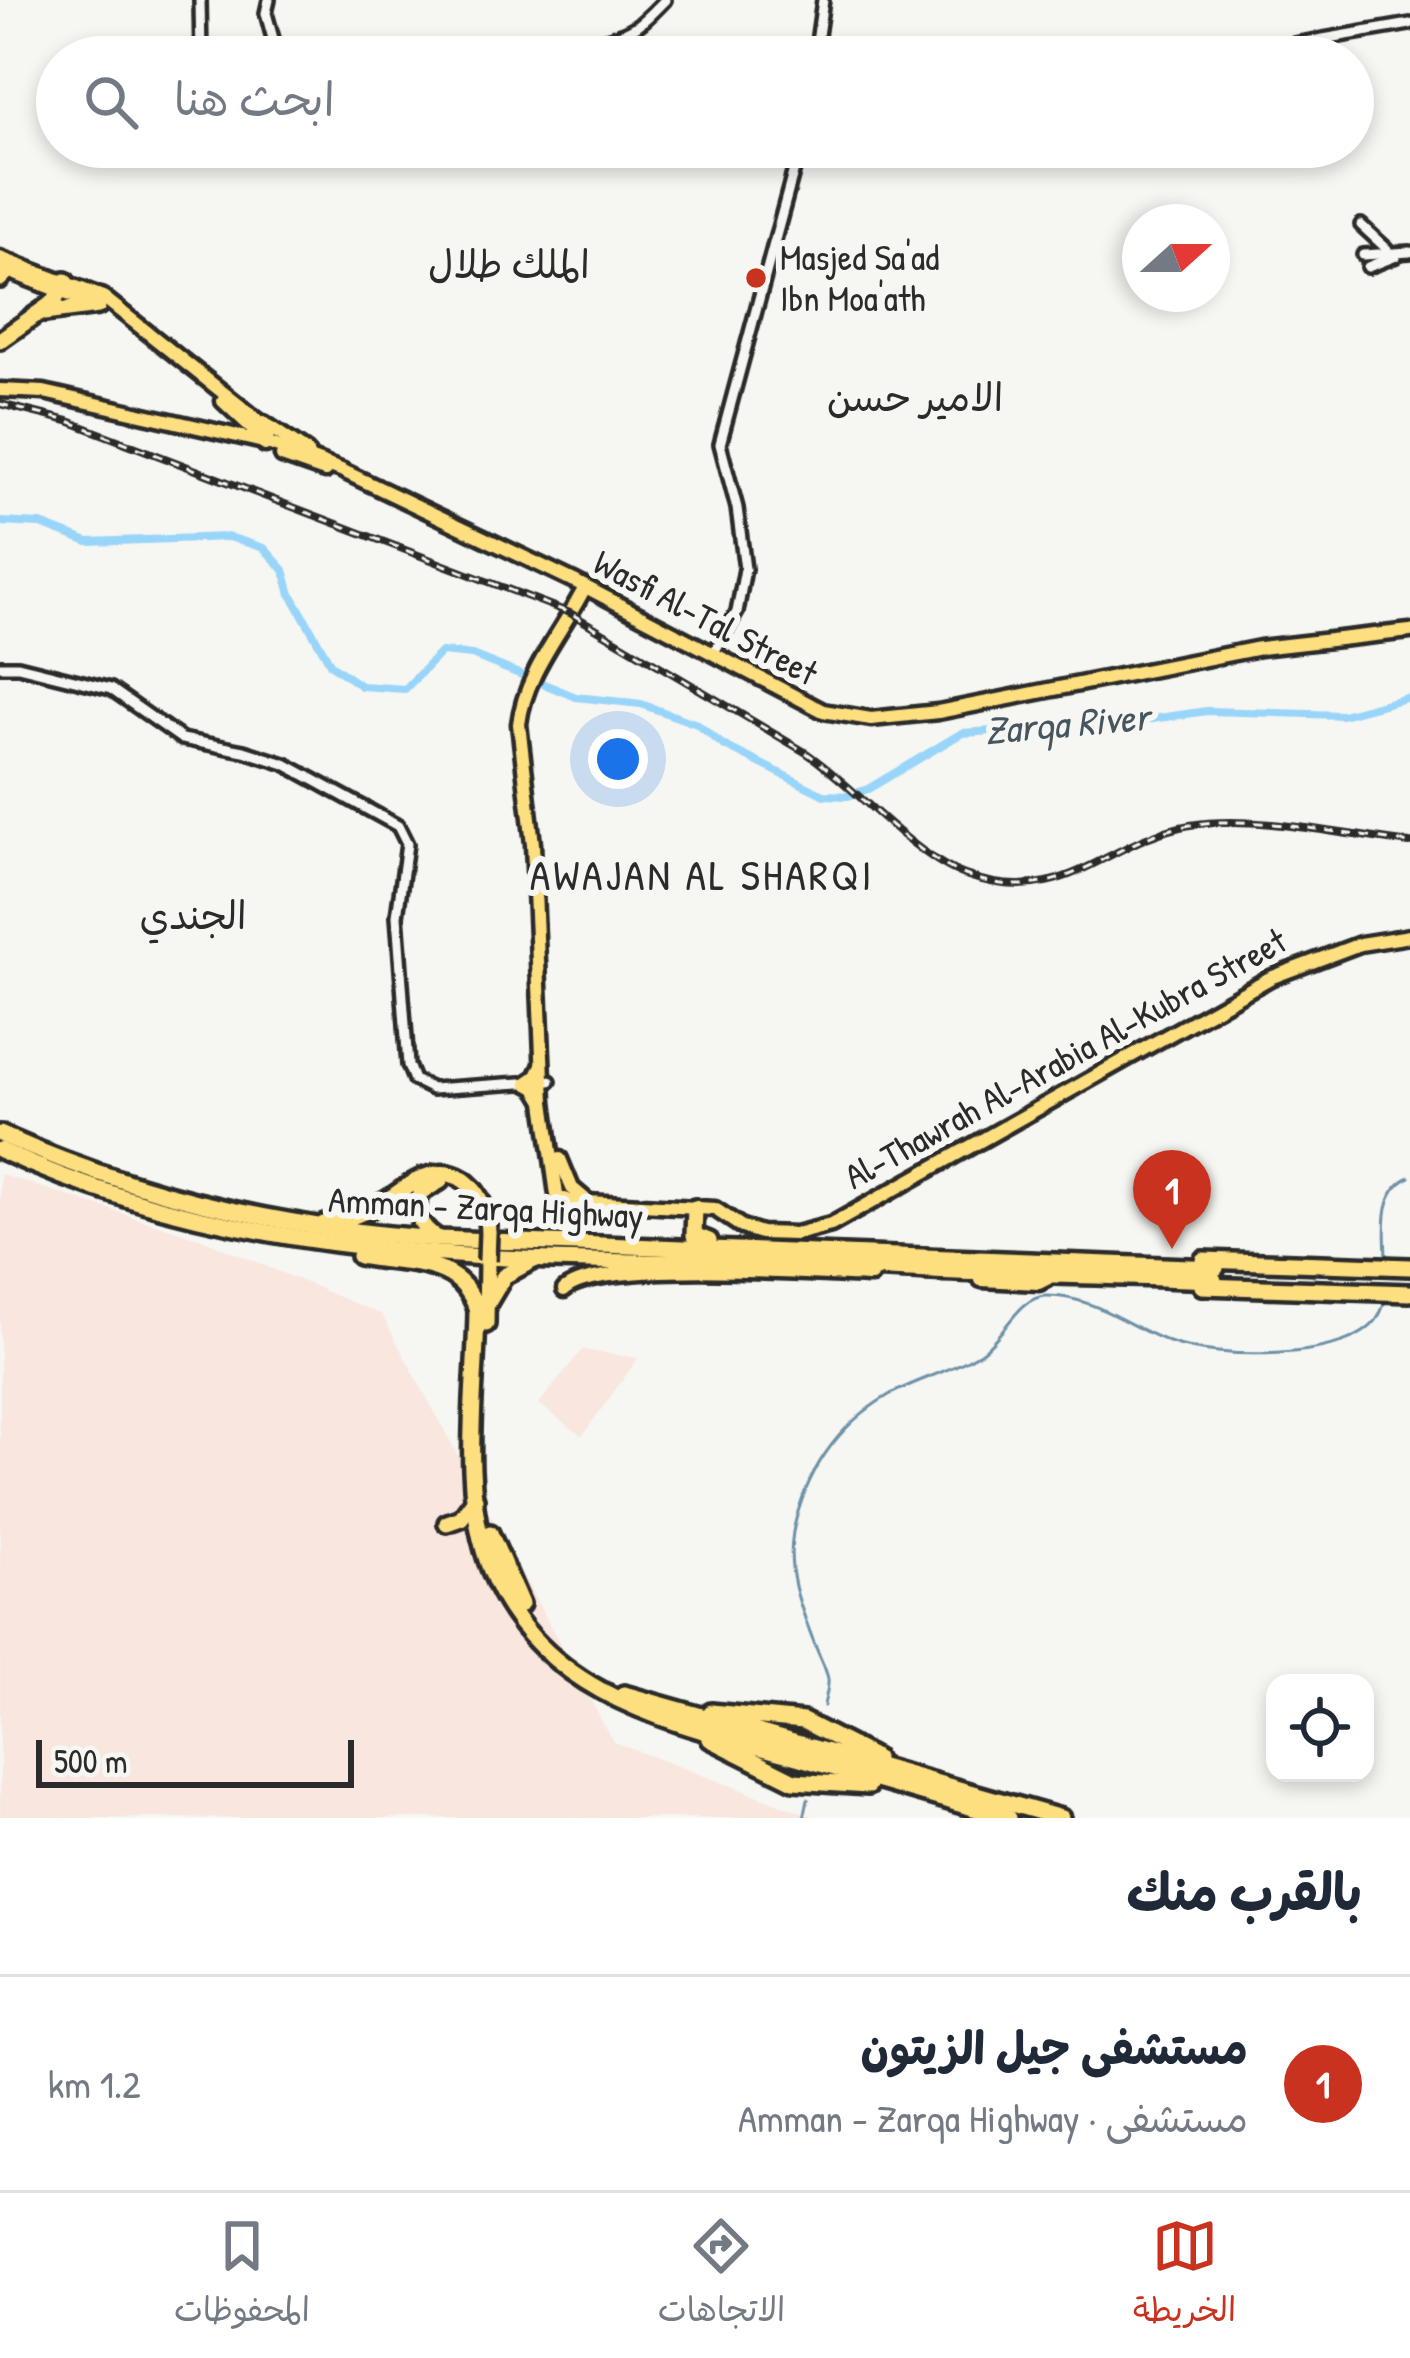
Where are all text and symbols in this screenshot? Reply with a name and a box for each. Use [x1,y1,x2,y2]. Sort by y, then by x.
search box [36,36,1374,168]
text: ابحث هنا [174,68,335,129]
icon: search [78,69,144,135]
north arrow [1122,204,1230,312]
place label: Masjed Sa'ad Ibn Moa'ath [780,232,939,322]
district label: الملك طلال [428,237,590,290]
marker: Masjed Sa'ad Ibn Moa'ath [743,265,769,291]
district label: الامير حسن [827,370,1003,423]
street label: Wasfi Al-Tal Street [586,537,827,696]
water label: Zarqa River [982,689,1155,757]
your location [588,729,648,789]
district label: AWAJAN AL SHARQI [530,846,874,903]
district label: الجندي [139,888,247,944]
street label: Al-Thawrah Al-Arabia Al-Kubra Street [835,915,1295,1200]
pin: 1 [1133,1150,1211,1249]
street label: Amman - Zarqa Highway [327,1174,645,1239]
map controls [1266,1674,1374,1782]
button: locate [1266,1674,1374,1782]
scale bar [36,1734,354,1787]
text: 500 m [54,1739,128,1783]
text: بالقرب منك [1127,1857,1362,1926]
text: مستشفى جيل الزيتون [861,2017,1248,2078]
text: 1.2 km [48,2057,140,2110]
text: 1 [1316,2057,1330,2110]
text: مستشفى · Amman - Zarqa Highway [738,2091,1248,2144]
tab: المحفوظات [174,2213,310,2339]
tab: الاتجاهات [658,2213,785,2339]
tab: الخريطة [1133,2213,1236,2339]

